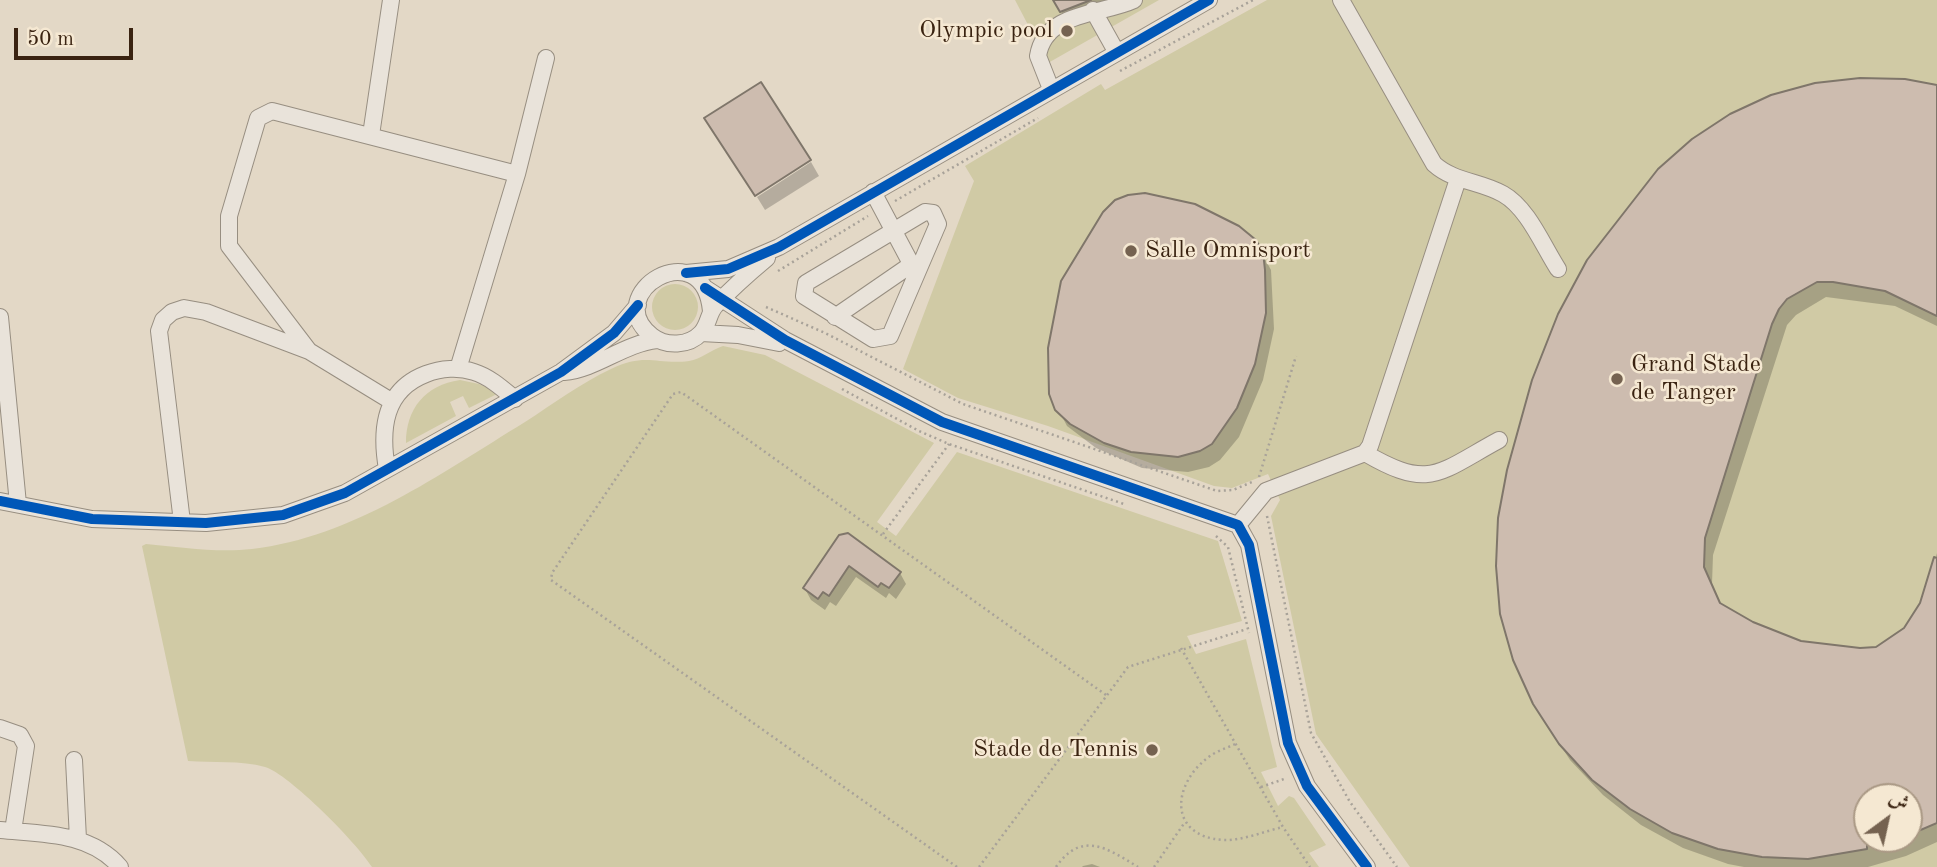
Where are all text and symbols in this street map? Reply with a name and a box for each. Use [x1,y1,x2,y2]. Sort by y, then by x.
scale bar [18,14,136,58]
place label: Olympic pool [919,17,1053,45]
marker: Olympic pool [1059,23,1075,39]
text: 50 m [27,29,74,50]
place label: Salle Omnisport [1145,237,1311,265]
marker: Salle Omnisport [1123,243,1139,259]
place label: Grand Stade de Tanger [1631,351,1761,407]
marker: Grand Stade de Tanger [1609,371,1625,387]
place label: Stade de Tennis [973,736,1138,764]
marker: Stade de Tennis [1144,742,1160,758]
north arrow [1853,783,1923,853]
text: ش [1886,789,1912,815]

